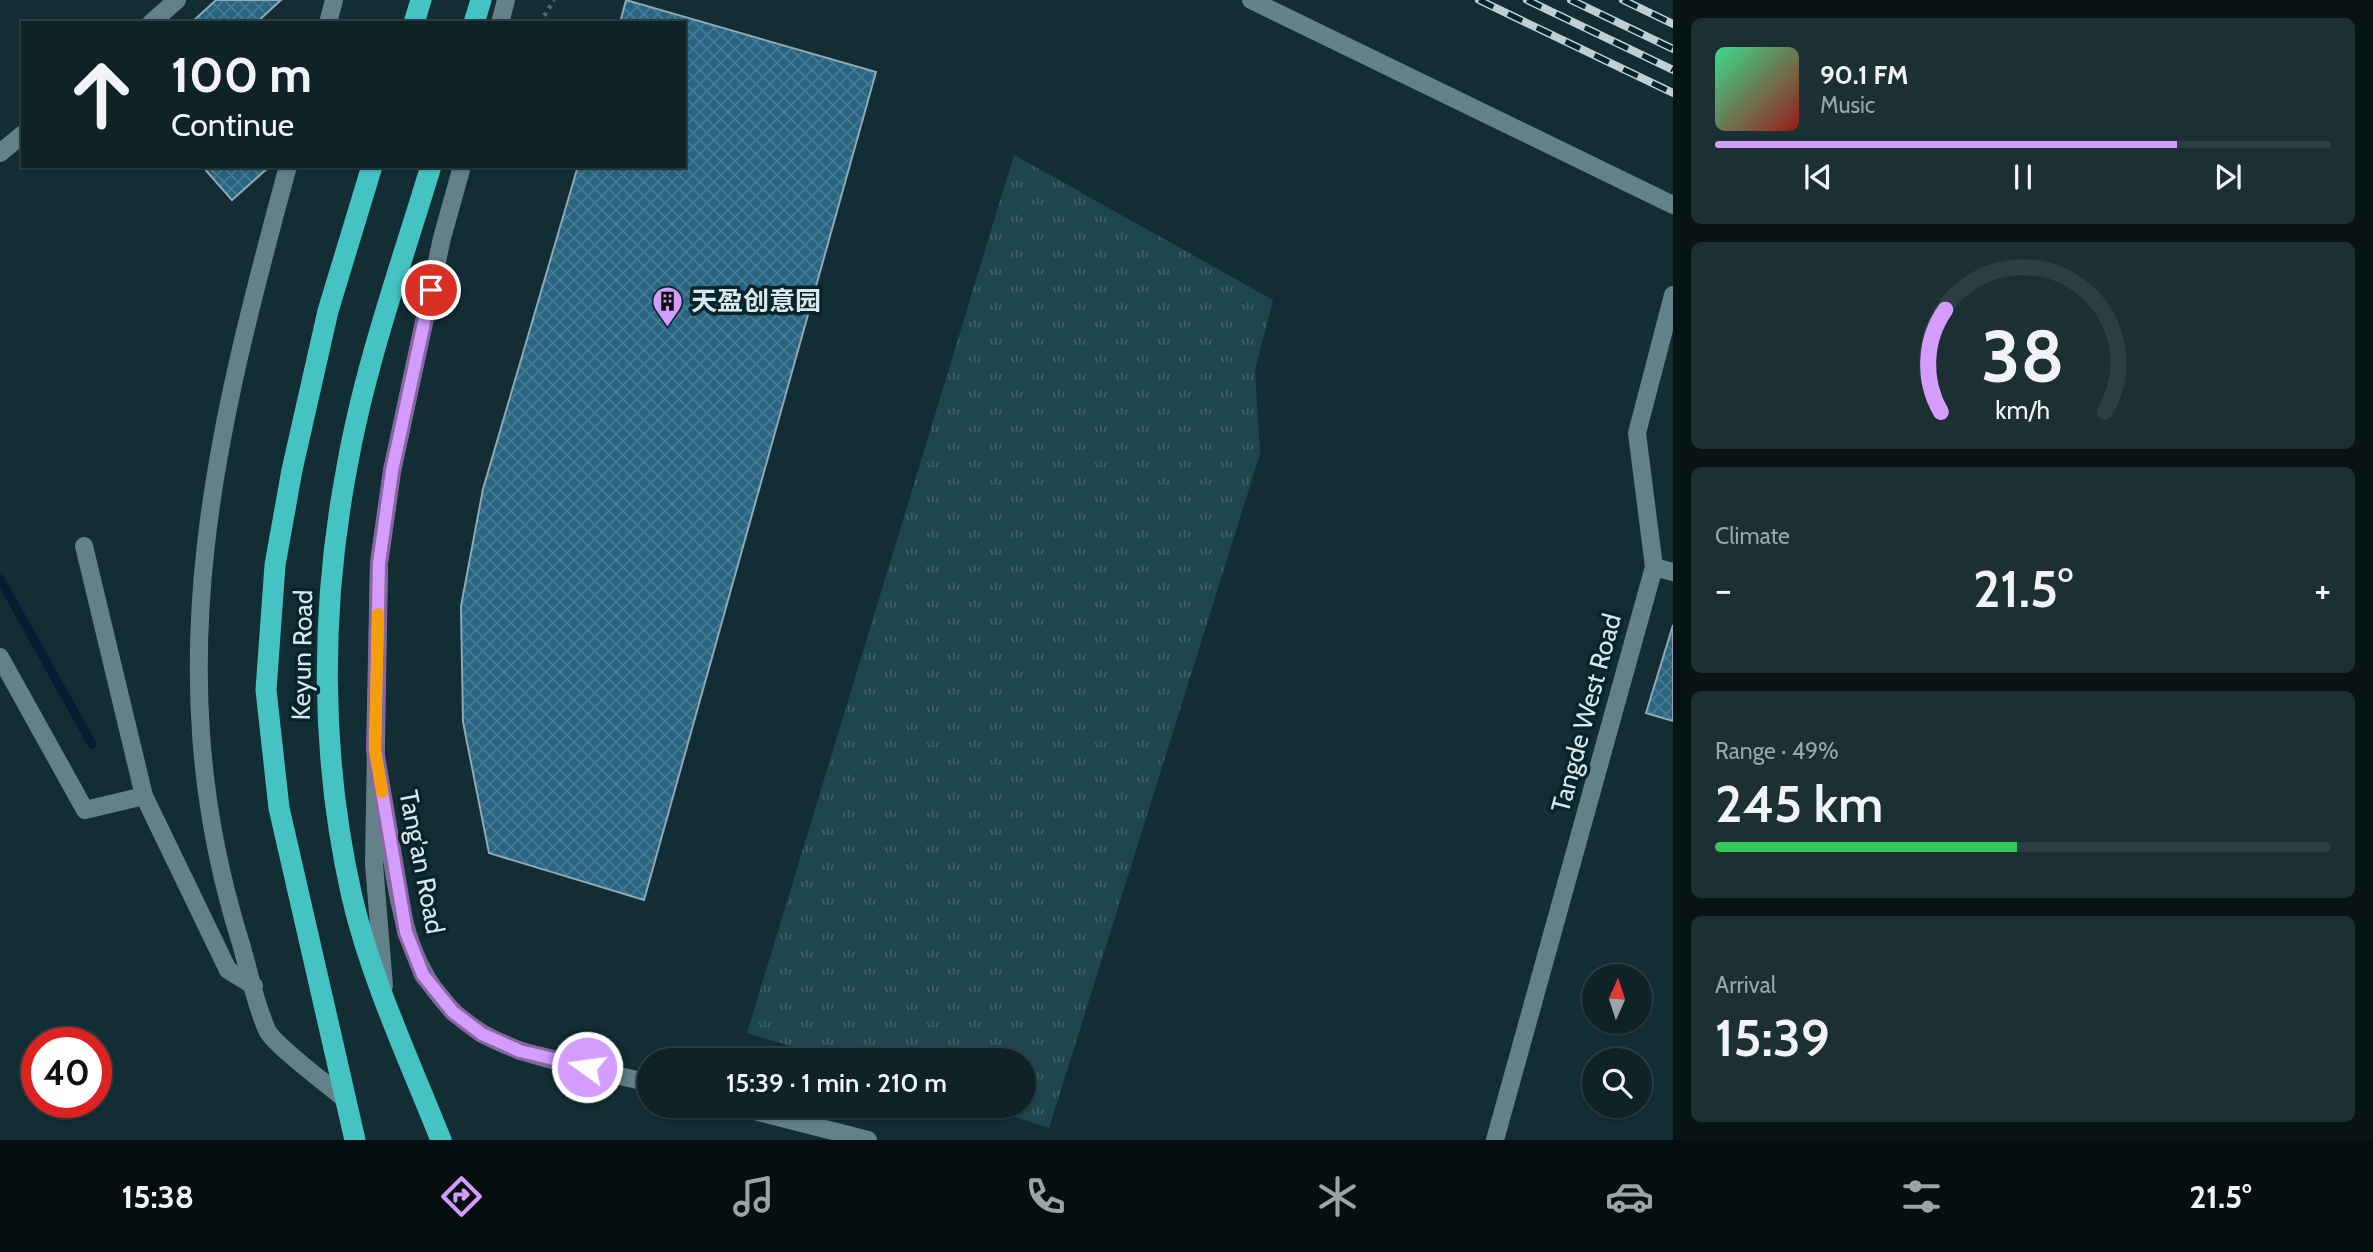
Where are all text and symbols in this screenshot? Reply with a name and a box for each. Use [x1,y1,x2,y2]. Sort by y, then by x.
text: 100 m [171,45,312,104]
icon: ahead [56,49,147,140]
text: 90.1 FM [1820,59,1908,91]
text: Music [1820,91,1875,119]
text: Continue [171,105,294,144]
icon: previous [1799,158,1837,196]
icon: pause [2004,158,2042,196]
icon: next [2209,158,2247,196]
pin [401,260,461,320]
icon: arrive [412,271,450,309]
building icon: 天盈创意园 [651,284,685,328]
place label: 天盈创意园 [691,285,821,317]
text: 38 [1981,312,2065,400]
text: km/h [1996,394,2050,424]
text: Climate [1715,522,1790,550]
text: 21.5° [1973,557,2073,620]
text: − [1715,566,1732,613]
text: + [2314,566,2331,613]
street label: Keyun Road [285,589,319,721]
street label: Tangde West Road [1544,610,1628,816]
text: Range · 49% [1715,737,1839,765]
text: 245 km [1715,772,1883,835]
street label: Tang'an Road [392,787,452,937]
north arrow [1582,964,1652,1034]
map controls [1582,964,1652,1118]
text: Arrival [1715,971,1776,999]
text: 15:39 [1715,1006,1830,1069]
speed limit sign: 40 [21,1027,112,1118]
position arrow [550,1030,624,1104]
button: search [1582,1048,1652,1118]
text: 15:39 · 1 min · 210 m [726,1067,947,1099]
icon: directions [437,1172,486,1221]
icon: music [729,1172,778,1221]
icon: phone [1021,1172,1070,1221]
icon: climate [1313,1172,1362,1221]
icon: car [1605,1172,1654,1221]
icon: filters [1897,1172,1946,1221]
text: 15:38 [122,1177,194,1216]
text: 21.5° [2189,1177,2251,1216]

